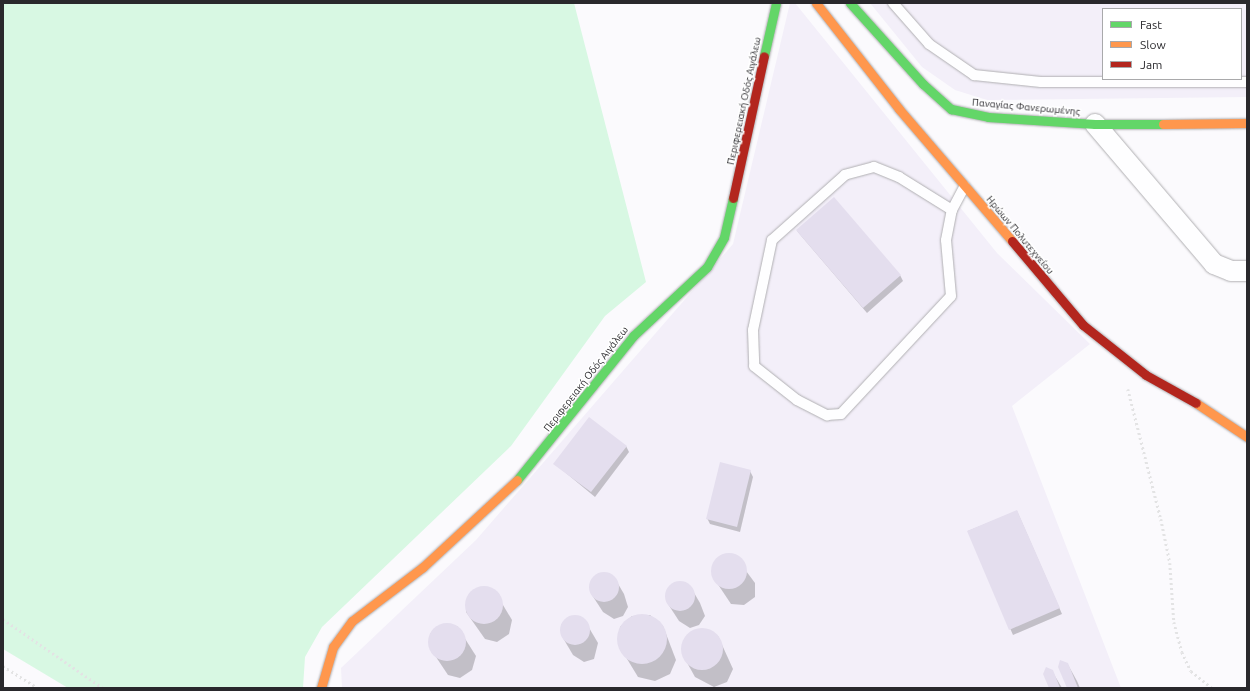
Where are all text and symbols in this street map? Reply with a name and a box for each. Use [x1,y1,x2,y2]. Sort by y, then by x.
legend [1102,8,1242,80]
text: Fast [1140,18,1162,31]
street label: Περιφερειακή Οδός Αιγάλεω [725,36,763,166]
text: Slow [1140,38,1166,51]
text: Jam [1140,58,1162,71]
street label: Παναγίας Φανερωμένης [971,96,1081,118]
street label: Ηρώων Πολυτεχνείου [984,193,1056,277]
street label: Περιφερειακή Οδός Αιγάλεω [541,324,631,434]

